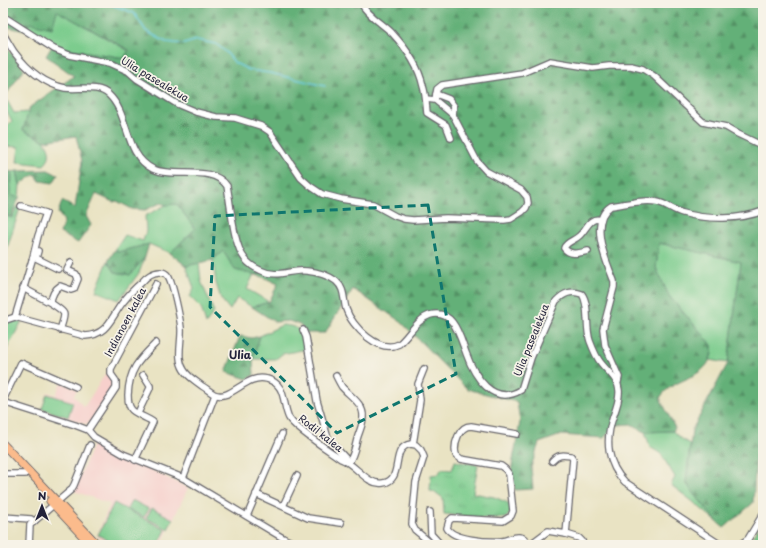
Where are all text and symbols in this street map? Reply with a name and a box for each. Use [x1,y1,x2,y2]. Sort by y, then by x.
street label: Ulia pasealekua [118,52,193,105]
street label: Indianoen kalea [100,284,150,359]
street label: Ulia pasealekua [509,301,552,378]
district label: Ulia [229,346,252,363]
street label: Rodil kalea [296,410,347,455]
north arrow [22,486,62,526]
text: N [38,487,47,504]

